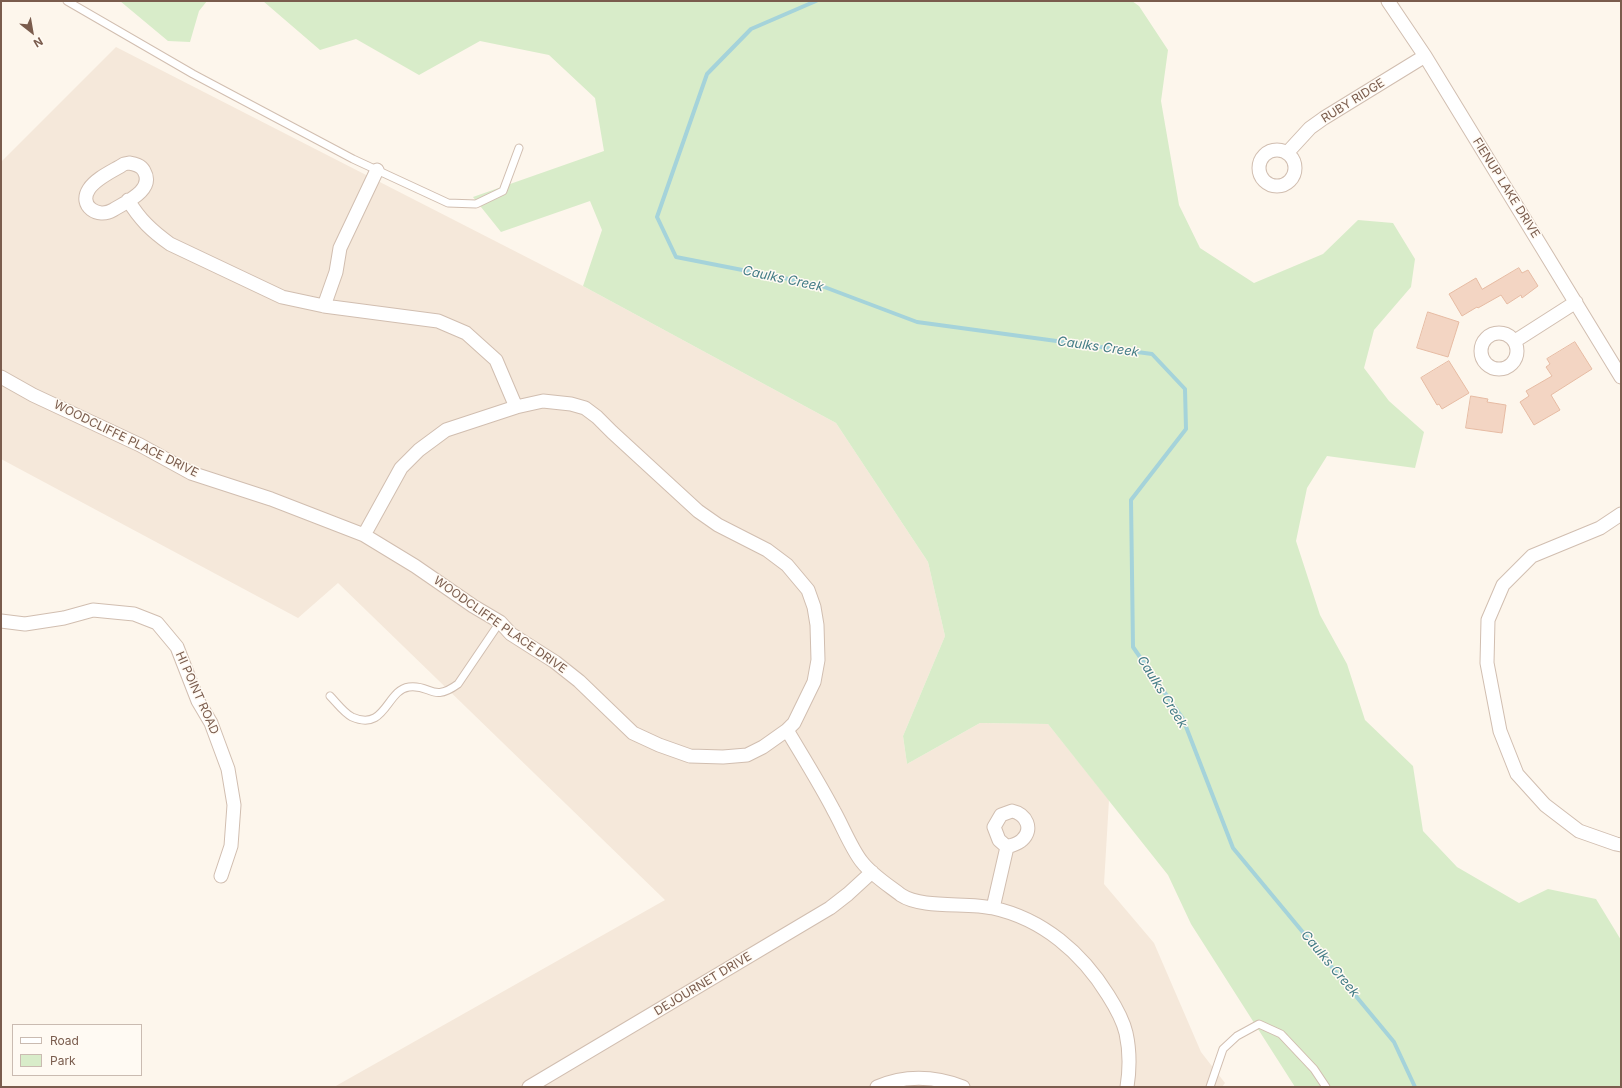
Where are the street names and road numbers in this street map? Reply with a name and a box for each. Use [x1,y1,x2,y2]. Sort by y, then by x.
street label: RUBY RIDGE [1319,76,1387,126]
street label: FIENUP LAKE DRIVE [1469,135,1543,241]
street label: WOODCLIFFE PLACE DRIVE [51,398,201,480]
street label: WOODCLIFFE PLACE DRIVE [431,573,569,677]
street label: HI POINT ROAD [172,649,222,737]
street label: DEJOURNET DRIVE [652,949,754,1019]

